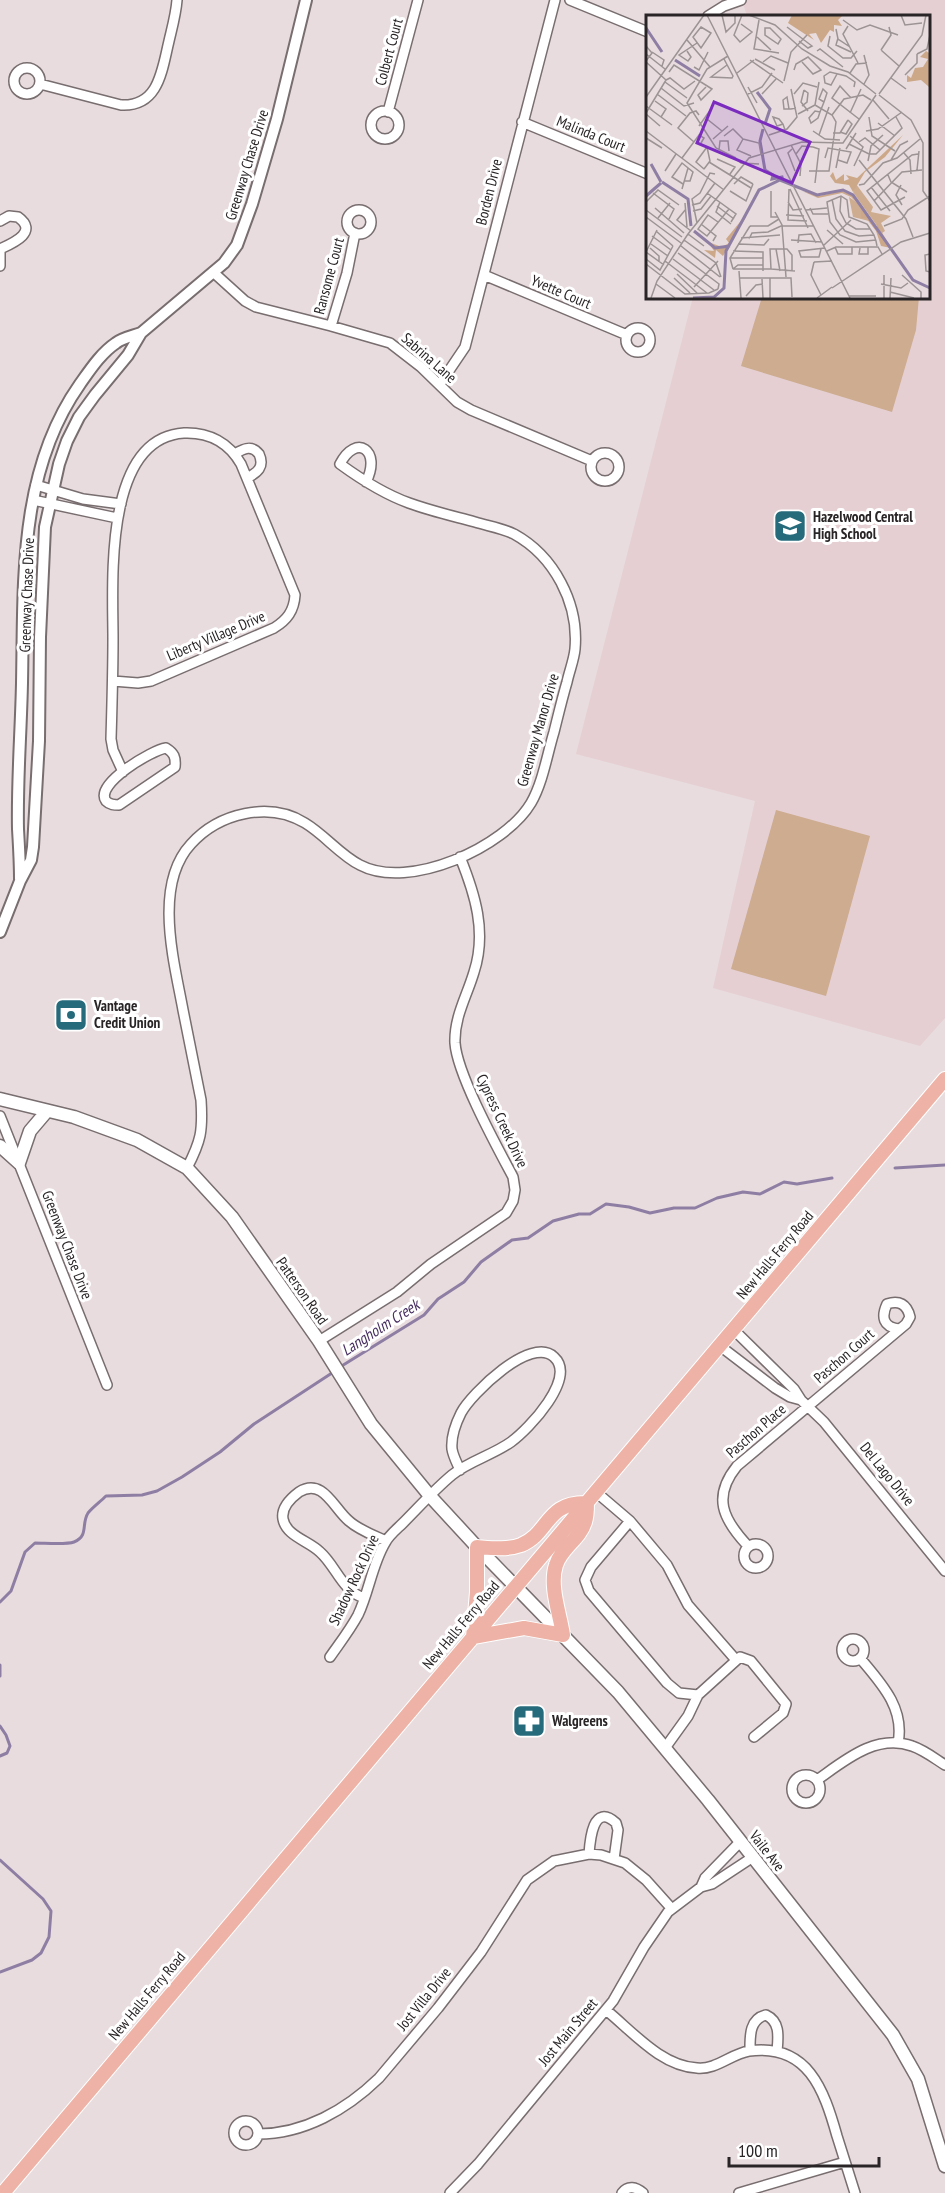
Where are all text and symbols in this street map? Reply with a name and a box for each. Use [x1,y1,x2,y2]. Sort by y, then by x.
inset map [646,15,930,298]
street label: Colbert Court [370,16,407,88]
street label: Greenway Chase Drive [221,107,272,223]
street label: Malinda Court [554,111,628,156]
street label: Borden Drive [471,157,506,227]
street label: Ransome Court [309,235,348,316]
street label: Yvette Court [528,270,594,313]
street label: Sabrina Lane [398,329,461,387]
place label: Hazelwood Central High School [813,507,913,543]
school or university icon: Hazelwood Central High School [772,508,808,544]
street label: Greenway Chase Drive [15,537,38,653]
street label: Liberty Village Drive [164,606,268,665]
street label: Greenway Manor Drive [512,671,563,789]
place label: Vantage Credit Union [93,996,161,1032]
bank icon: Vantage Credit Union [53,997,89,1033]
street label: Cypress Creek Drive [472,1071,532,1171]
street label: Greenway Chase Drive [38,1188,97,1302]
street label: New Halls Ferry Road [732,1207,817,1303]
street label: Patterson Road [272,1253,332,1328]
water label: Langholm Creek [337,1293,424,1360]
street label: Paschon Court [810,1324,878,1387]
street label: Paschon Place [722,1399,790,1462]
street label: Del Lago Drive [856,1438,919,1509]
street label: Shadow Rock Drive [324,1531,383,1628]
street label: New Halls Ferry Road [418,1577,503,1673]
pharmacy icon: Walgreens [511,1703,547,1739]
place label: Walgreens [551,1711,608,1730]
street label: Vaile Ave [745,1826,789,1875]
street label: New Halls Ferry Road [104,1948,189,2044]
street label: Jost Villa Drive [392,1963,455,2035]
street label: Jost Main Street [533,1994,601,2070]
scale bar [729,2130,879,2168]
text: 100 m [738,2139,778,2162]

